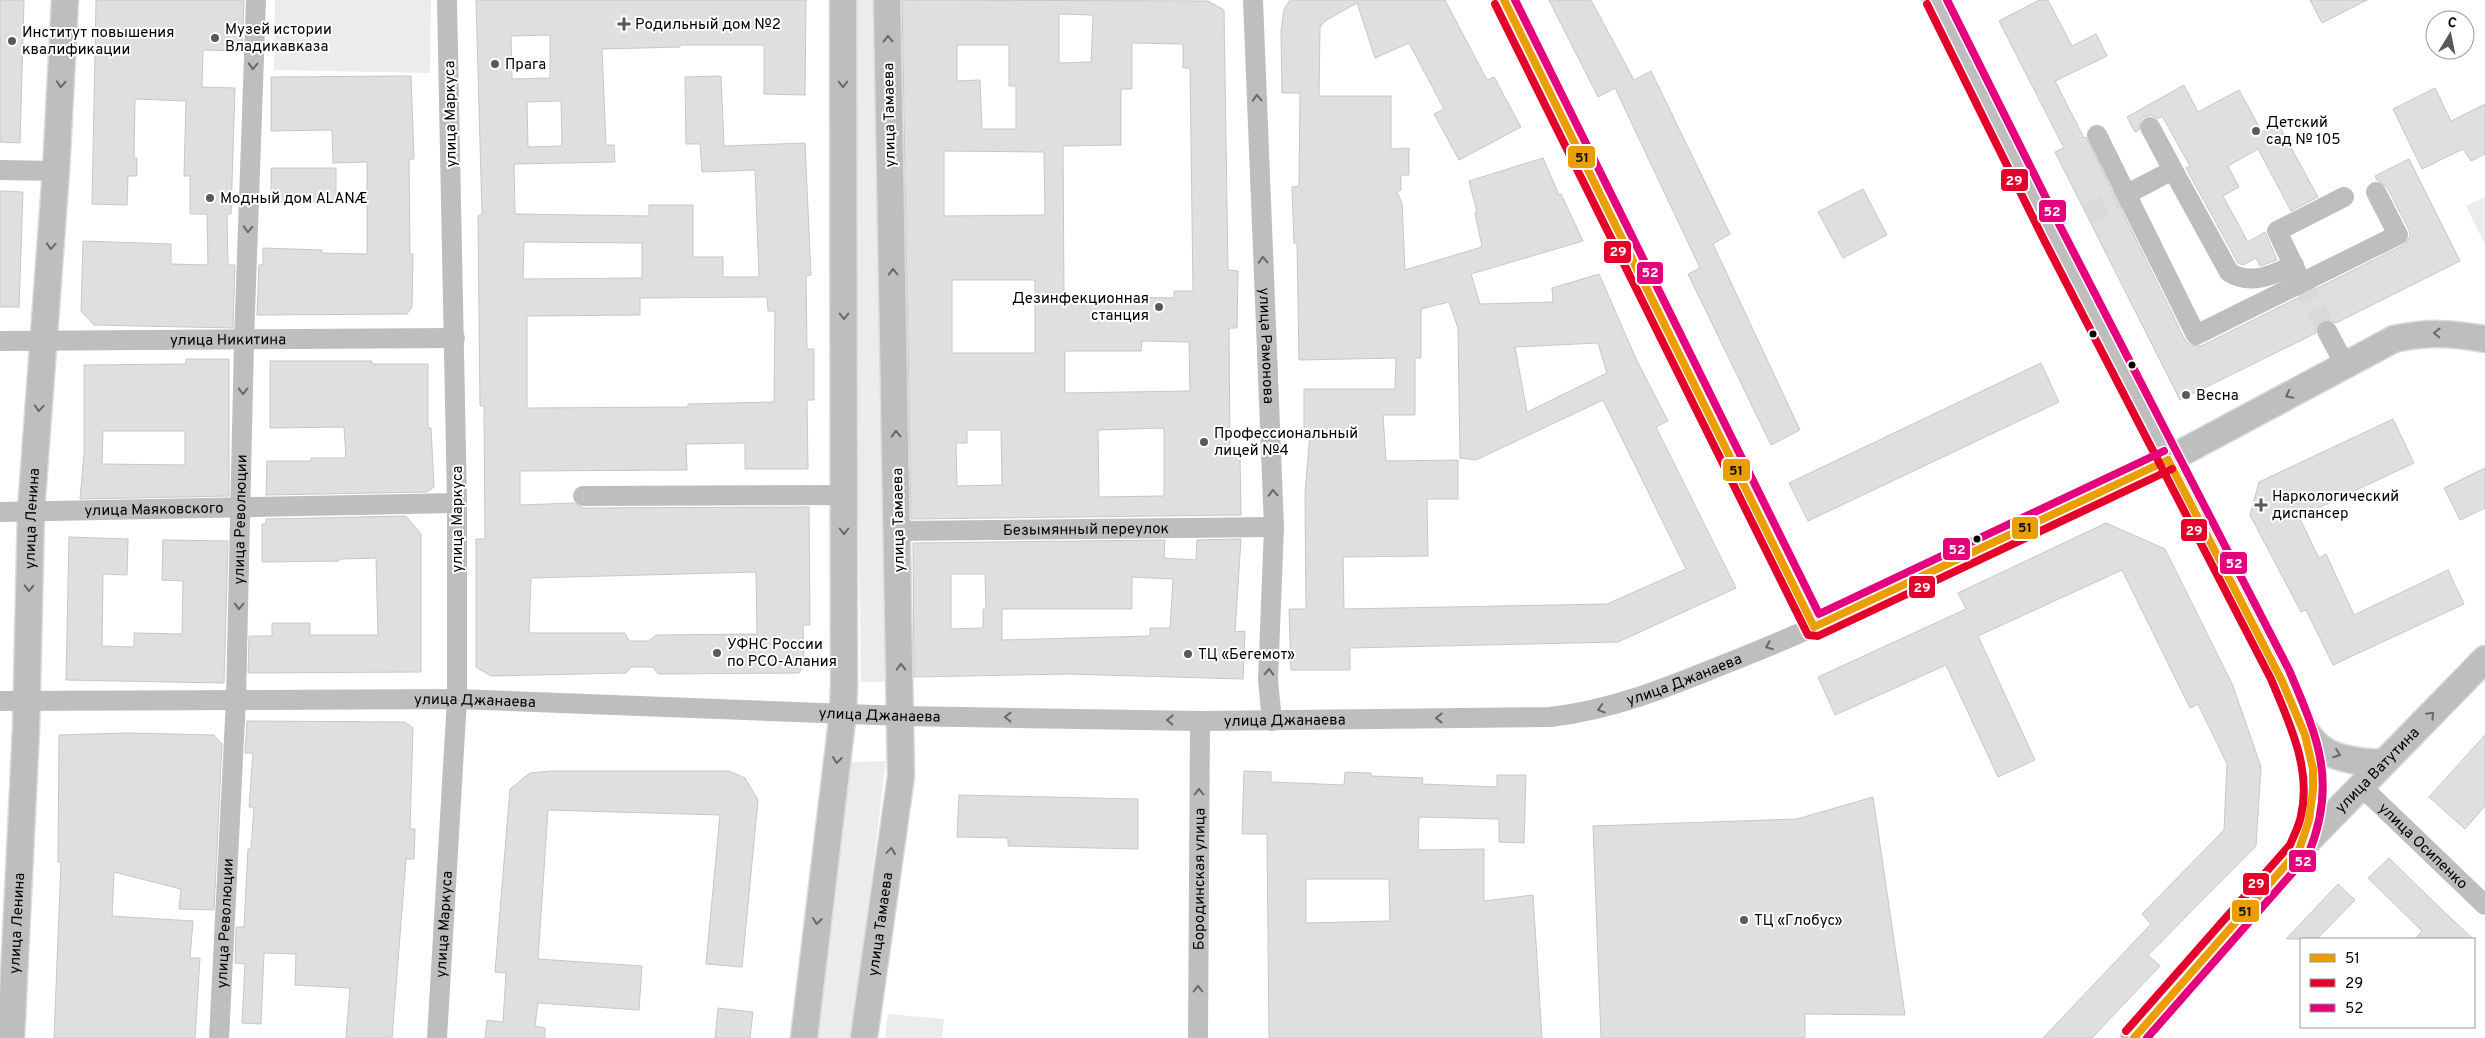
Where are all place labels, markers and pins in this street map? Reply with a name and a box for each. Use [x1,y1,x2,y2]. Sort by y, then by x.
place label: Родильный дом №2 [635,16,781,35]
marker: Родильный дом №2 [617,17,631,31]
place label: Музей истории Владикавказа [225,21,332,57]
place label: Институт повышения квалификации [22,24,175,60]
marker: Музей истории Владикавказа [209,32,221,44]
marker: Институт повышения квалификации [6,35,18,47]
place label: Прага [505,56,546,75]
marker: Прага [489,58,501,70]
place label: Детский сад № 105 [2266,114,2341,150]
marker: Детский сад № 105 [2250,125,2262,137]
place label: Модный дом ALANÆ [220,190,368,209]
marker: Модный дом ALANÆ [204,192,216,204]
place label: Дезинфекционная станция [1012,290,1149,326]
marker: Дезинфекционная станция [1153,301,1165,313]
unlabelled marker [2088,329,2098,339]
unlabelled marker [2127,360,2137,370]
place label: Весна [2196,387,2239,406]
marker: Весна [2180,389,2192,401]
place label: Профессиональный лицей №4 [1214,425,1358,461]
marker: Профессиональный лицей №4 [1198,436,1210,448]
place label: Наркологический диспансер [2272,488,2399,524]
marker: Наркологический диспансер [2254,498,2268,512]
unlabelled marker [1972,534,1982,544]
place label: УФНС России по РСО-Алания [727,636,837,672]
place label: ТЦ «Бегемот» [1198,646,1295,665]
marker: УФНС России по РСО-Алания [711,647,723,659]
marker: ТЦ «Бегемот» [1182,648,1194,660]
place label: ТЦ «Глобус» [1754,912,1843,931]
marker: ТЦ «Глобус» [1738,914,1750,926]

